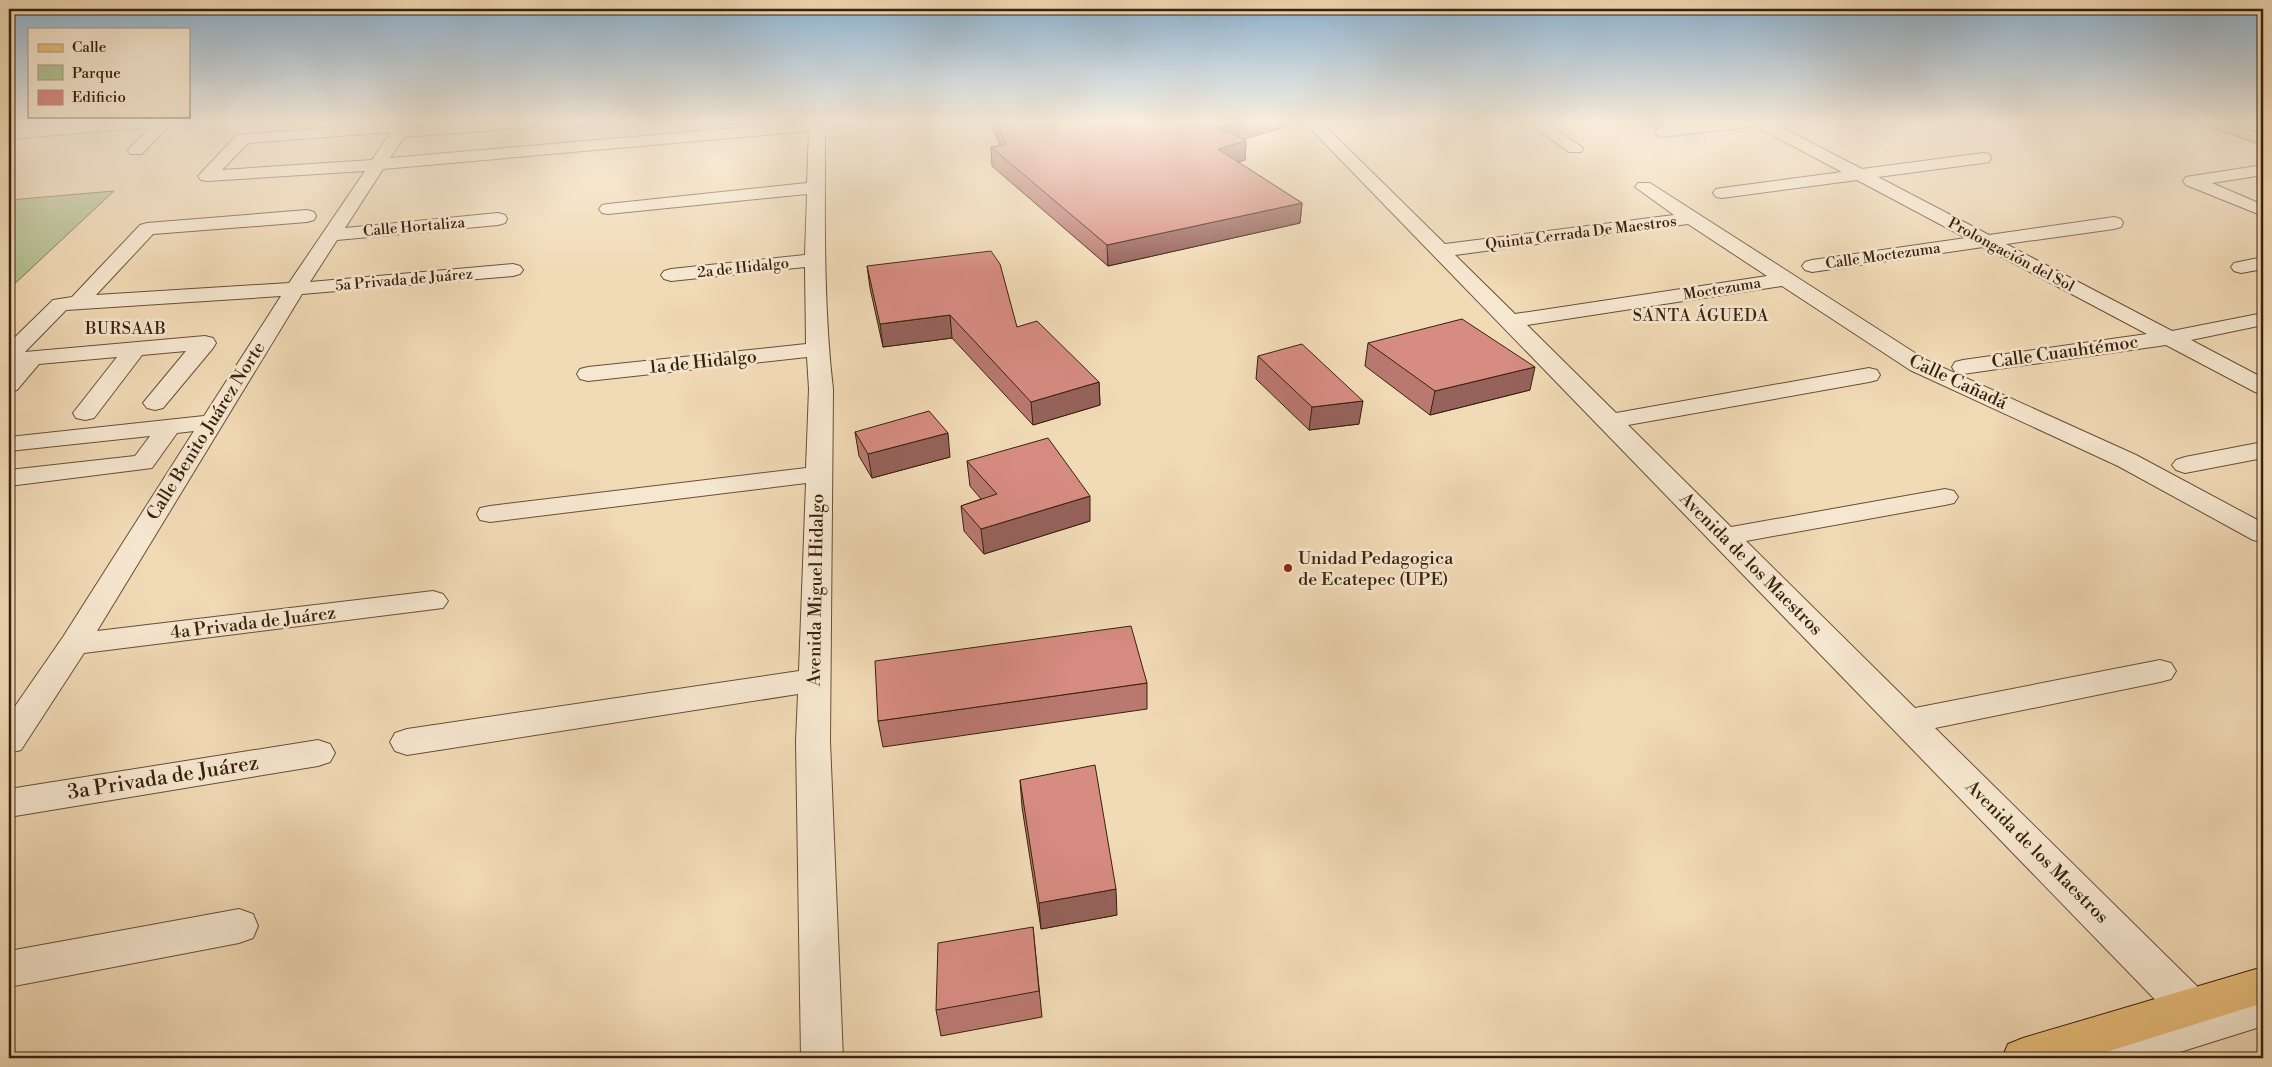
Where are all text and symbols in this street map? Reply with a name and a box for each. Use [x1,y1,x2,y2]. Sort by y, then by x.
legend [28,28,190,118]
text: Calle [72,38,106,57]
text: Parque [72,64,121,83]
text: Edificio [72,88,126,107]
street label: Quinta Cerrada De Maestros [1484,212,1678,254]
street label: Calle Hortaliza [362,213,466,241]
street label: Prolongación del Sol [1945,214,2078,297]
street label: Calle Moctezuma [1824,238,1942,273]
street label: 2a de Hidalgo [696,254,790,282]
street label: 5a Privada de Juárez [334,265,474,295]
street label: Moctezuma [1682,273,1763,305]
district label: SANTA ÁGUEDA [1633,304,1769,326]
district label: BURSAAB [84,319,167,339]
street label: Calle Cuauhtémoc [1990,330,2140,374]
street label: Calle Benito Juárez Norte [142,337,270,525]
street label: 1a de Hidalgo [648,345,758,379]
street label: Calle Cañadá [1905,349,2012,415]
street label: Avenida de los Maestros [1674,487,1827,640]
street label: Avenida Miguel Hidalgo [803,493,829,688]
place label: Unidad Pedagogica de Ecatepec (UPE) [1298,547,1454,591]
marker: Unidad Pedagogica de Ecatepec (UPE) [1282,562,1294,574]
street label: 4a Privada de Juárez [169,601,337,645]
street label: 3a Privada de Juárez [66,750,260,806]
street label: Avenida de los Maestros [1960,775,2113,928]

